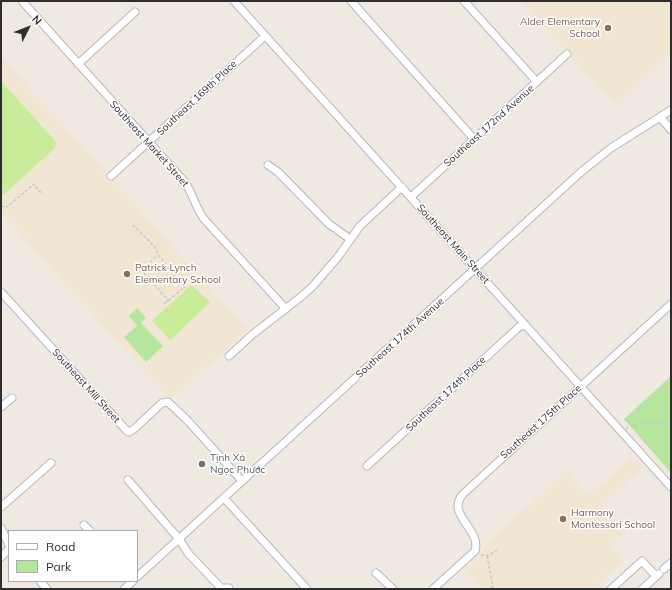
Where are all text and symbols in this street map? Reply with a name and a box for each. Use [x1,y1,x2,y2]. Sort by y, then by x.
north arrow [8,8,48,48]
text: N [29,12,45,28]
place label: Alder Elementary School [520,16,600,40]
marker: Alder Elementary School [603,23,613,33]
street label: Southeast 169th Place [155,58,239,138]
street label: Southeast 172nd Avenue [442,82,536,170]
street label: Southeast Market Street [107,98,191,190]
street label: Southeast Main Street [414,202,492,286]
place label: Patrick Lynch Elementary School [135,262,221,286]
marker: Patrick Lynch Elementary School [122,269,132,279]
street label: Southeast 174th Avenue [354,295,446,381]
street label: Southeast Mill Street [50,346,122,426]
street label: Southeast 174th Place [404,354,488,434]
street label: Southeast 175th Place [498,383,584,461]
place label: Tịnh Xá Ngọc Phước [210,452,266,476]
marker: Tịnh Xá Ngọc Phước [197,459,207,469]
place label: Harmony Montessori School [571,507,655,530]
marker: Harmony Montessori School [558,514,568,524]
legend [8,530,138,582]
text: Road [46,539,75,554]
text: Park [46,559,71,574]

